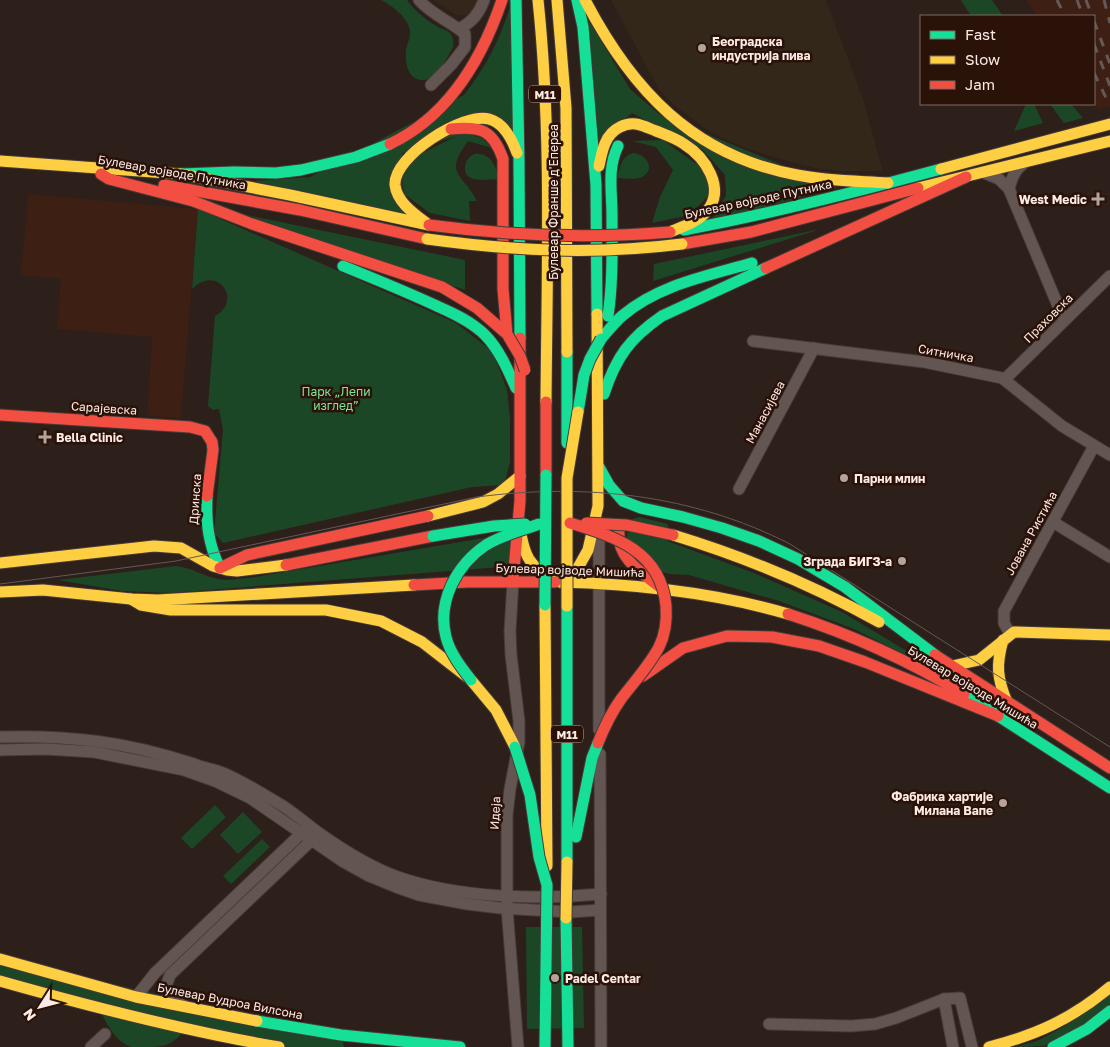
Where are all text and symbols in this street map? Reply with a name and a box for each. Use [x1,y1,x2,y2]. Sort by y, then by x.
legend [920,15,1095,105]
text: Fast [965,25,996,43]
place label: Београдска индустрија пива [712,34,810,63]
marker: Београдска индустрија пива [696,42,708,54]
text: Slow [965,50,1000,68]
text: Jam [965,75,995,93]
road number: M11 [529,86,561,102]
street label: Булевар Франше д'Епереа [546,124,561,280]
street label: Булевар војводе Путника [97,152,247,192]
street label: Булевар војводе Путника [683,176,833,222]
place label: West Medic [1019,192,1087,207]
marker: West Medic [1091,192,1105,206]
street label: Праховска [1020,290,1076,346]
street label: Ситничка [917,341,975,365]
street label: Манасијева [742,378,788,446]
park label: Парк „Лепи изглед” [301,384,371,413]
street label: Сарајевска [70,398,138,418]
marker: Bella Clinic [38,430,52,444]
place label: Bella Clinic [56,430,123,445]
place label: Парни млин [854,471,925,486]
marker: Парни млин [838,472,850,484]
street label: Дринска [186,473,204,525]
street label: Јована Ристића [1002,488,1060,578]
place label: Зграда БИГЗ-а [803,554,892,569]
marker: Зграда БИГЗ-а [896,555,908,567]
street label: Булевар војводе Мишића [495,560,645,580]
street label: Булевар војводе Мишића [905,642,1041,732]
road number: M11 [551,726,583,742]
place label: Фабрика хартије Милана Вапе [891,789,993,818]
street label: Идеја [487,796,503,830]
marker: Фабрика хартије Милана Вапе [997,797,1009,809]
place label: Padel Centar [565,971,641,986]
marker: Padel Centar [549,972,561,984]
street label: Булевар Вудроа Вилсона [156,980,304,1022]
north arrow [15,982,65,1032]
text: N [19,1006,39,1024]

